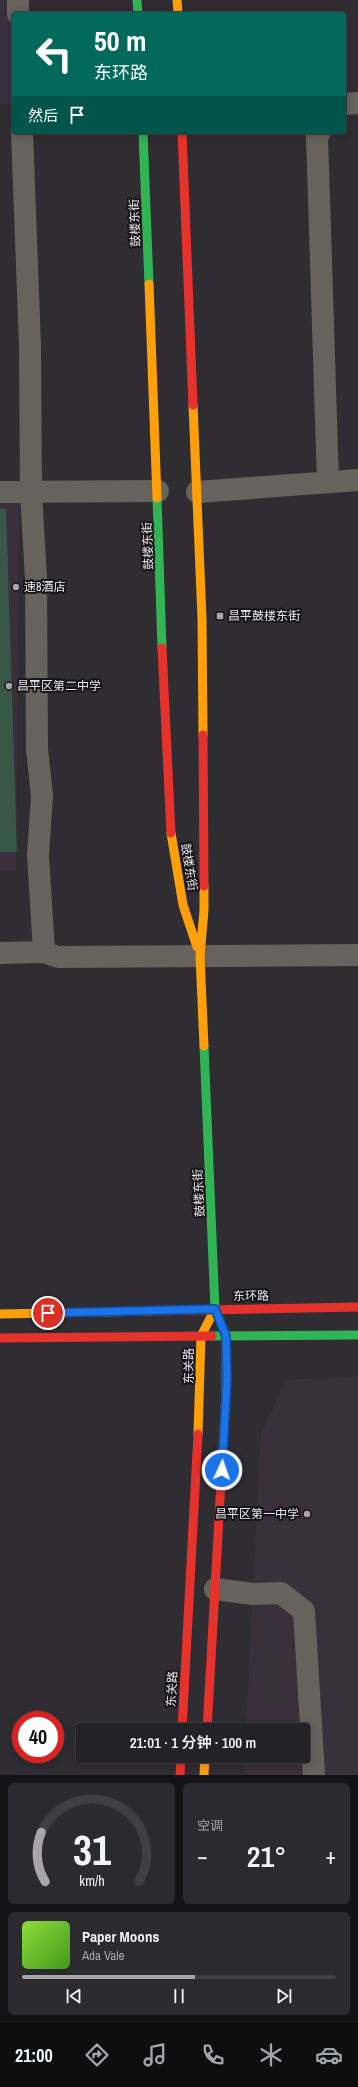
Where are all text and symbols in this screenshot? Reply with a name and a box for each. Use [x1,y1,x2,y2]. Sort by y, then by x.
text: 50 m [94,22,146,60]
icon: left [28,28,80,80]
text: 东环路 [94,60,148,85]
icon: arrive [66,104,88,126]
text: 然后 [28,105,58,126]
street label: 鼓楼东街 [126,199,144,247]
street label: 鼓楼东街 [139,522,157,570]
place label: 速8酒店 [24,579,65,595]
marker: 速8酒店 [11,582,21,592]
place label: 昌平鼓楼东街 [228,608,300,624]
marker: 昌平鼓楼东街 [215,611,225,621]
place label: 昌平区第二中学 [17,678,101,694]
marker: 昌平区第二中学 [4,681,14,691]
street label: 鼓楼东街 [177,842,201,892]
street label: 鼓楼东街 [190,1169,208,1217]
street label: 东环路 [233,1288,269,1304]
pin [31,1296,65,1330]
icon: arrive [37,1302,59,1324]
street label: 东关路 [181,1348,197,1384]
position arrow [201,1449,243,1491]
place label: 昌平区第一中学 [215,1506,299,1522]
marker: 昌平区第一中学 [302,1509,312,1519]
street label: 东关路 [163,1671,181,1707]
speed limit sign: 40 [12,1711,64,1763]
text: 21:01 · 1 分钟 · 100 m [130,1732,256,1753]
text: 空调 [197,1817,223,1834]
text: 31 [73,1821,110,1877]
text: 21° [247,1836,286,1876]
text: − [197,1841,208,1871]
text: + [325,1841,336,1871]
text: km/h [79,1870,104,1889]
text: Paper Moons [82,1926,159,1947]
text: Ada Vale [82,1947,124,1964]
icon: previous [63,1985,85,2007]
icon: pause [168,1985,190,2007]
icon: next [273,1985,295,2007]
icon: directions [83,2041,111,2069]
icon: music [141,2041,169,2069]
icon: phone [199,2041,227,2069]
icon: climate [257,2041,285,2069]
icon: car [315,2041,343,2069]
text: 21:00 [15,2043,53,2068]

